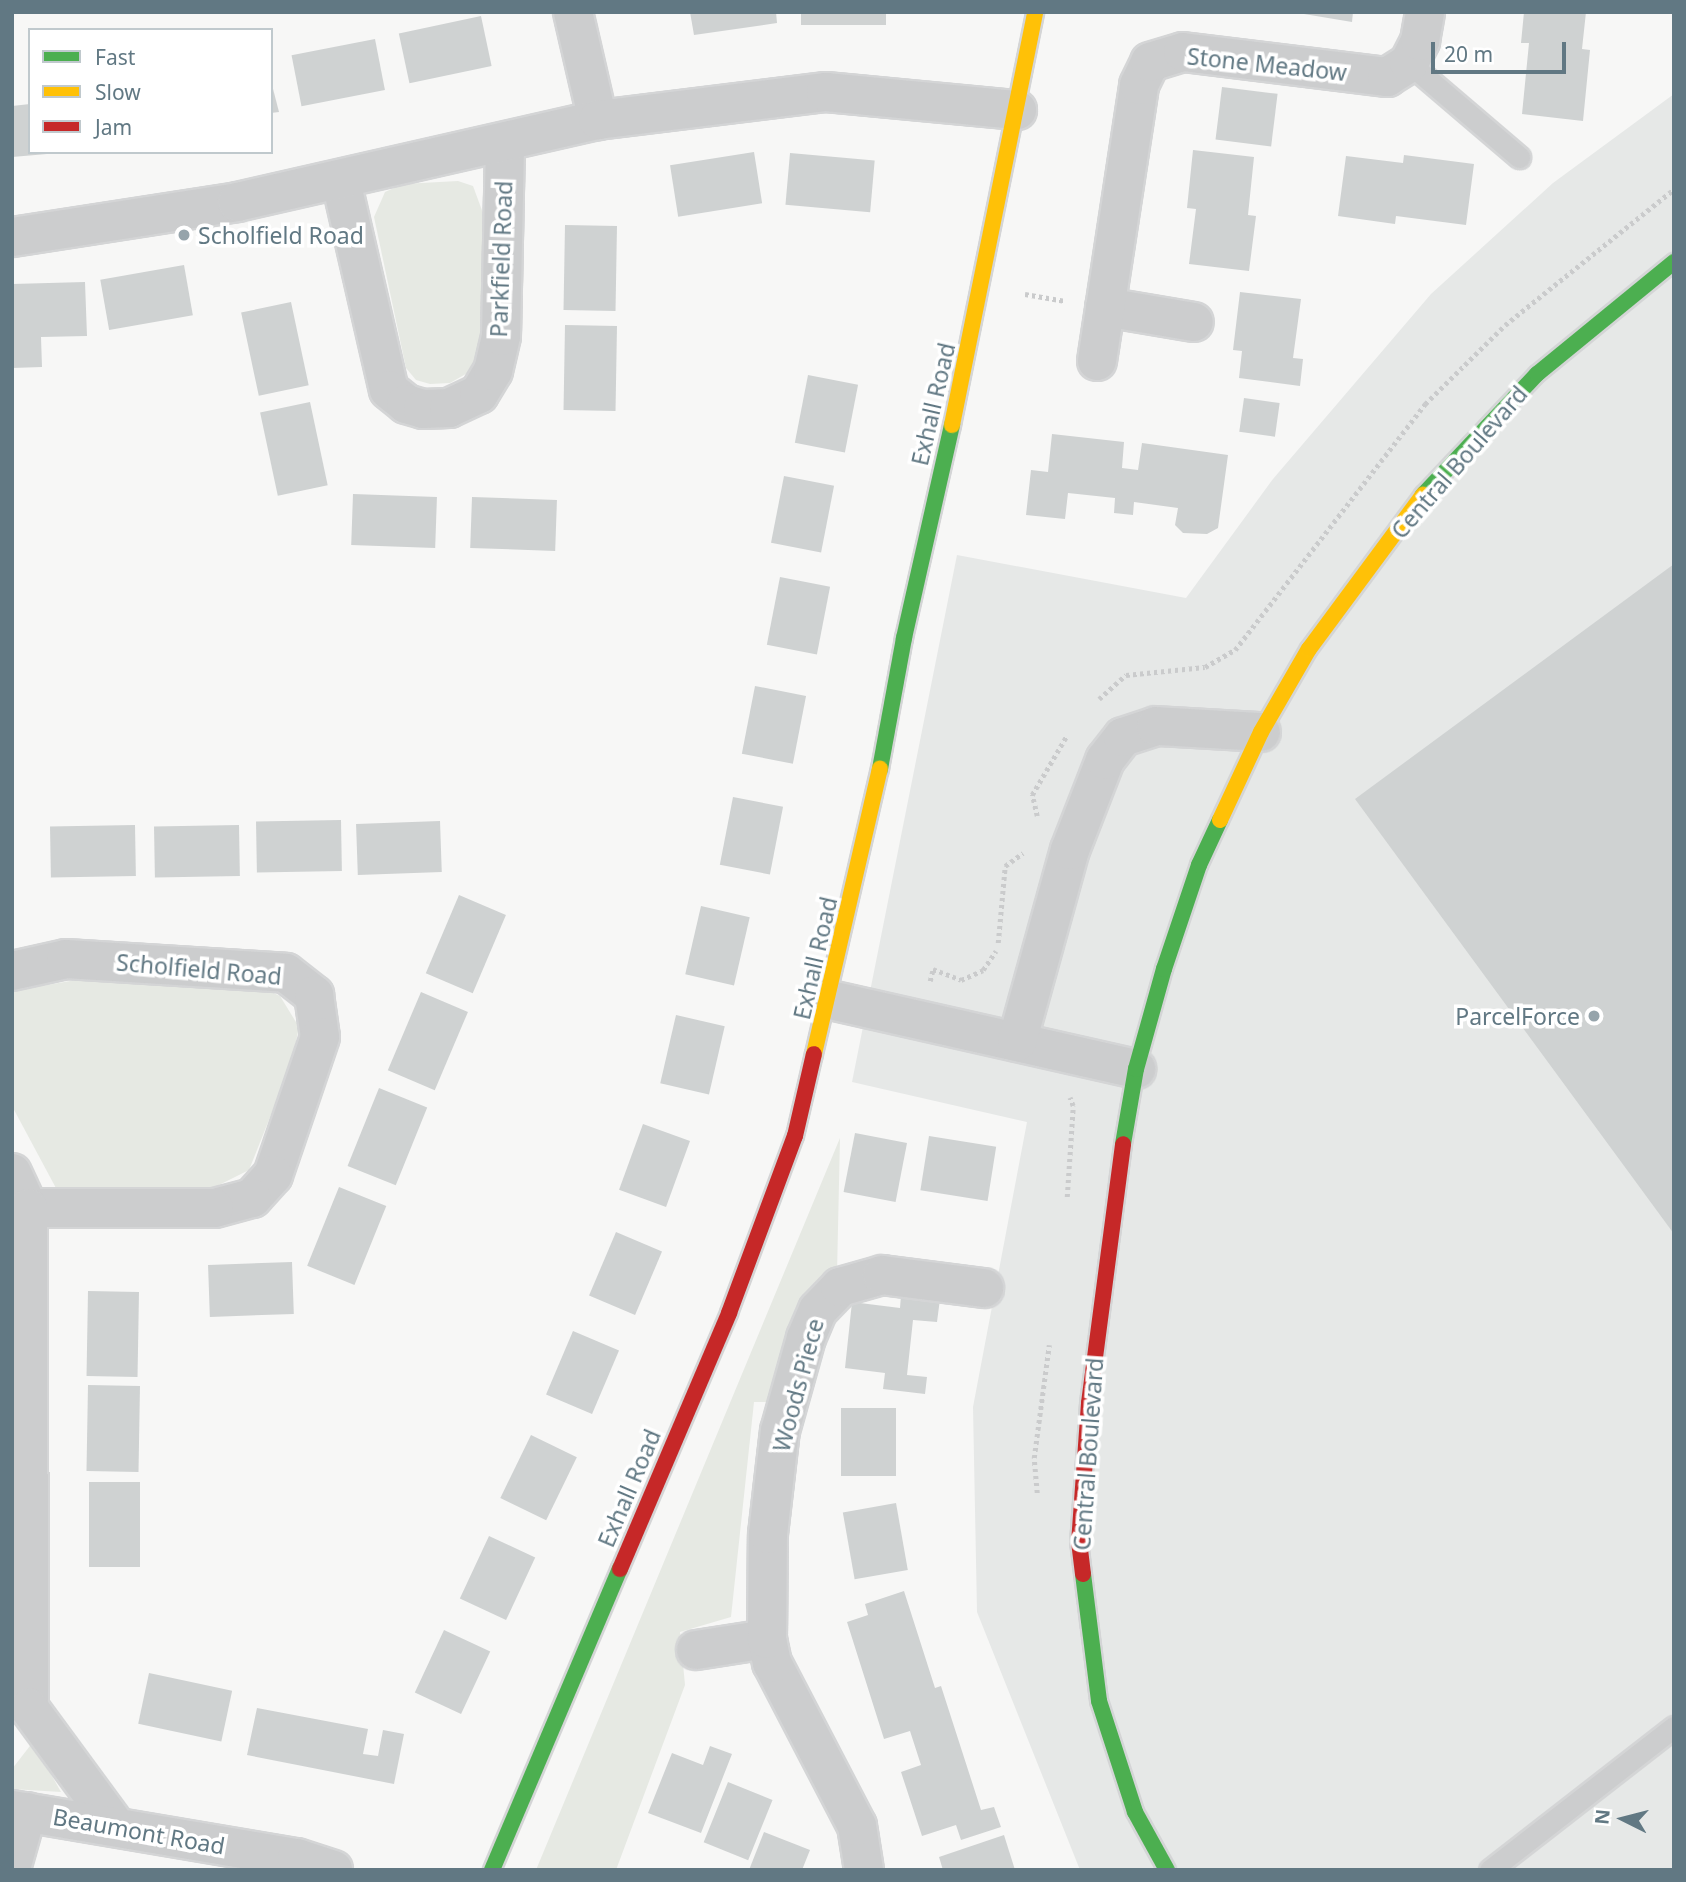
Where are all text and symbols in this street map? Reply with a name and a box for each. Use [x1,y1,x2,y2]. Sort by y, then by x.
legend [28,28,273,154]
scale bar [1434,28,1569,72]
text: 20 m [1444,40,1493,68]
street label: Stone Meadow [1186,42,1348,86]
text: Fast [95,43,135,71]
text: Slow [95,78,141,106]
text: Jam [95,113,132,141]
street label: Parkfield Road [484,180,518,338]
place label: Scholfield Road [198,221,364,249]
marker: Scholfield Road [176,227,192,243]
street label: Exhall Road [905,340,961,468]
street label: Central Boulevard [1385,380,1533,544]
street label: Exhall Road [787,894,843,1022]
street label: Scholfield Road [115,948,283,990]
place label: ParcelForce [1455,1002,1580,1030]
marker: ParcelForce [1586,1008,1602,1024]
street label: Woods Piece [767,1315,829,1455]
street label: Central Boulevard [1067,1357,1109,1551]
street label: Exhall Road [592,1425,666,1551]
north arrow [1588,1784,1658,1854]
street label: Beaumont Road [51,1802,227,1860]
text: N [1588,1808,1616,1826]

